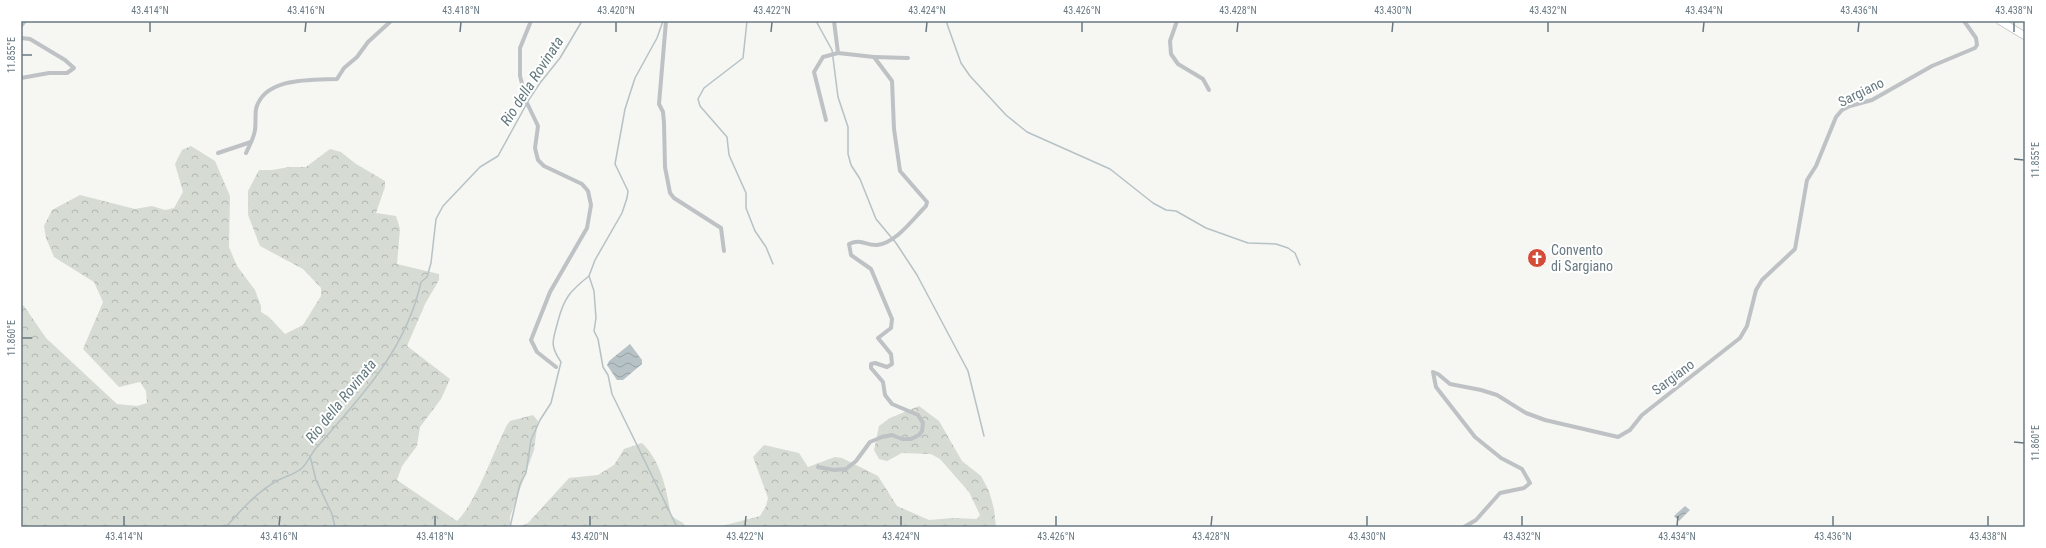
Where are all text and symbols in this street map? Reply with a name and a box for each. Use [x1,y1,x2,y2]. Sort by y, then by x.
text: 43.414°N [131,5,169,16]
text: 43.416°N [287,5,325,16]
text: 43.418°N [442,5,480,16]
text: 43.420°N [597,5,635,16]
text: 43.422°N [753,5,791,16]
text: 43.424°N [908,5,946,16]
text: 43.426°N [1063,5,1101,16]
text: 43.428°N [1219,5,1257,16]
text: 43.430°N [1374,5,1412,16]
text: 43.432°N [1529,5,1567,16]
text: 43.434°N [1685,5,1723,16]
text: 43.436°N [1840,5,1878,16]
text: 43.438°N [1995,5,2033,16]
water label: Rio della Rovinata [496,33,568,129]
text: 11.855°E [6,37,17,73]
street label: Sargiano [1836,74,1886,110]
text: 11.855°E [2030,142,2041,178]
place label: Convento di Sargiano [1551,242,1613,274]
church icon: Convento di Sargiano [1526,247,1548,269]
text: 11.860°E [6,320,17,356]
water label: Rio della Rovinata [302,355,380,447]
street label: Sargiano [1649,356,1697,398]
text: 11.860°E [2030,425,2041,461]
text: 43.414°N [105,531,143,542]
text: 43.416°N [260,531,298,542]
text: 43.418°N [416,531,454,542]
text: 43.420°N [571,531,609,542]
text: 43.422°N [726,531,764,542]
text: 43.424°N [882,531,920,542]
text: 43.426°N [1037,531,1075,542]
text: 43.428°N [1192,531,1230,542]
text: 43.430°N [1348,531,1386,542]
text: 43.432°N [1503,531,1541,542]
text: 43.434°N [1658,531,1696,542]
text: 43.436°N [1814,531,1852,542]
text: 43.438°N [1969,531,2007,542]

